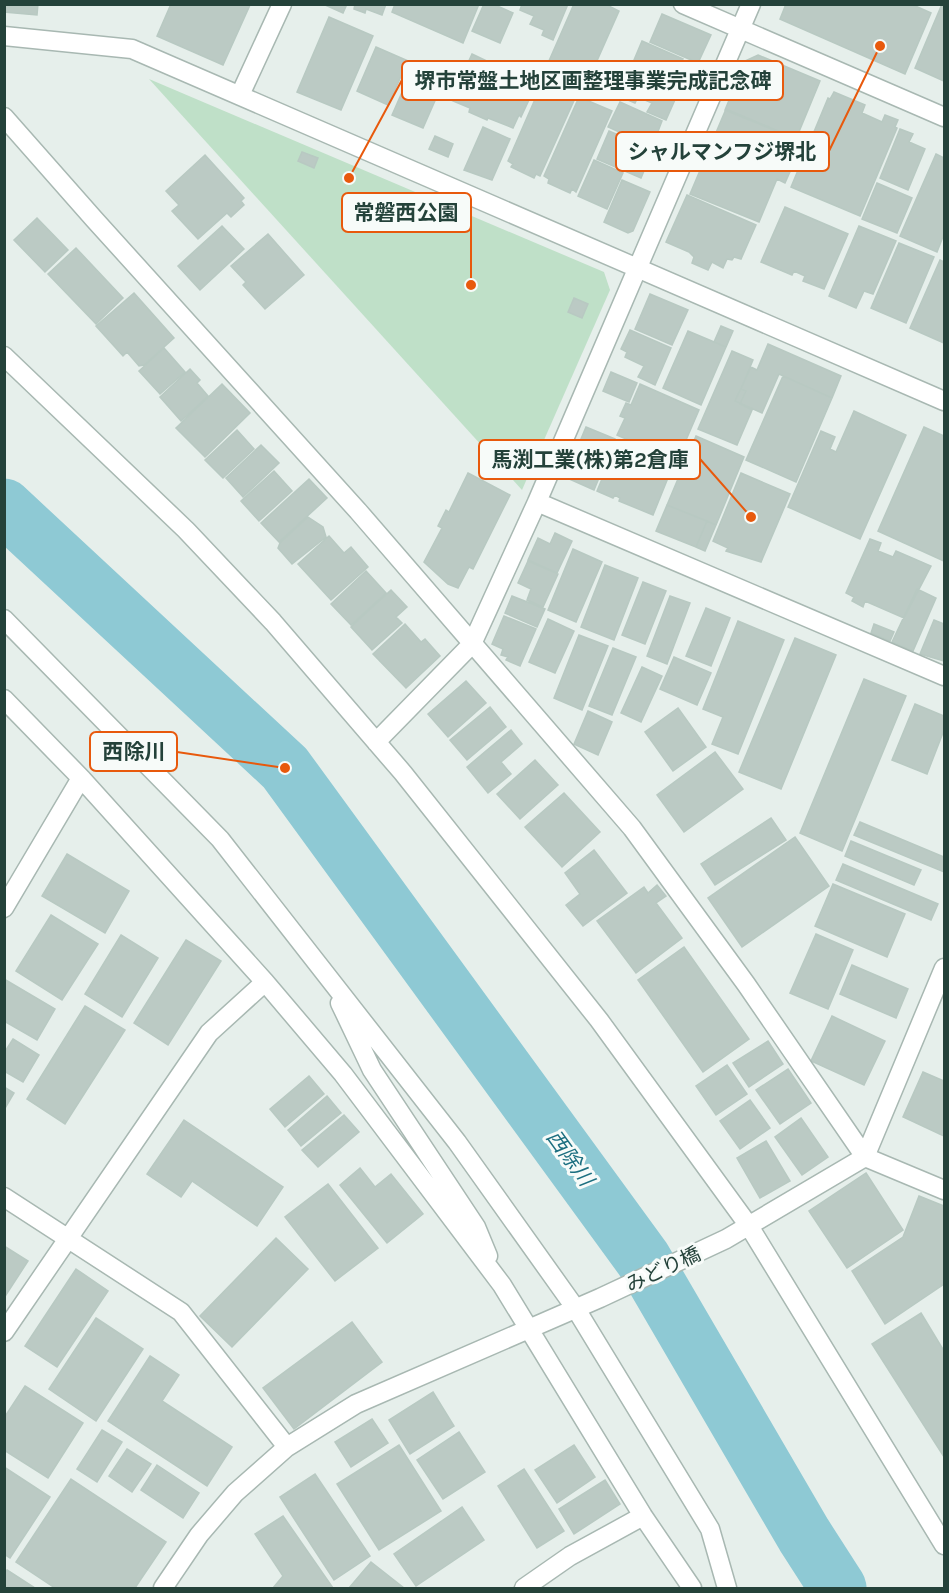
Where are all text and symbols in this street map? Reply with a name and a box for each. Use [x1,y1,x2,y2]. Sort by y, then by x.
callout: 堺市常盤土地区画整理事業完成記念碑 [402,61,783,100]
text: 堺市常盤土地区画整理事業完成記念碑 [415,69,772,93]
callout: シャルマンフジ堺北 [616,132,829,171]
text: シャルマンフジ堺北 [628,140,816,164]
callout: 常磐西公園 [342,193,471,232]
text: 常磐西公園 [354,201,459,225]
callout: 馬渕工業(株)第2倉庫 [479,440,700,479]
text: 馬渕工業(株)第2倉庫 [491,448,689,472]
callout: 西除川 [90,732,177,771]
text: 西除川 [103,740,166,764]
water label: 西除川 [542,1125,599,1192]
street label: みどり橋 [622,1242,704,1297]

